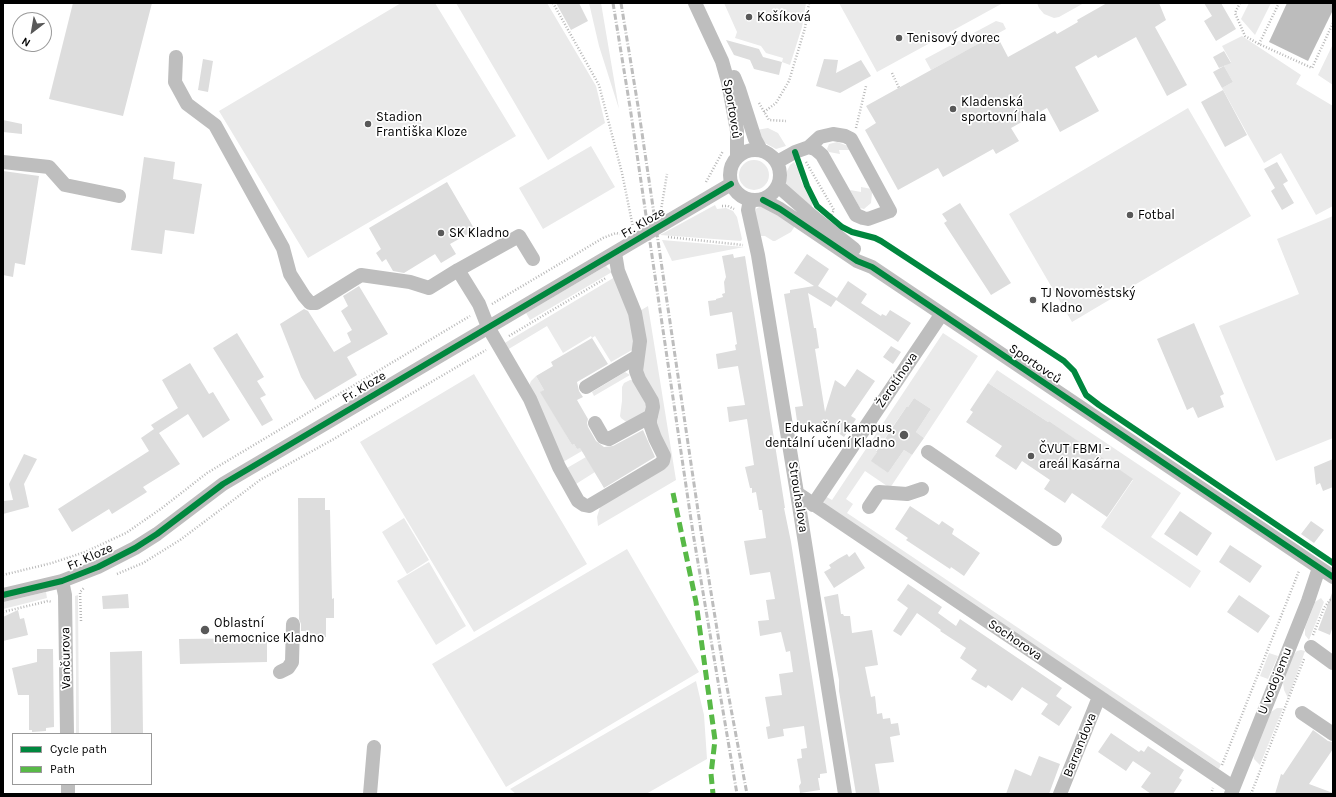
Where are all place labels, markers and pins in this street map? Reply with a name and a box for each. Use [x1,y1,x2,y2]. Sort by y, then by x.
place label: Košíková [757,9,811,25]
marker: Košíková [744,12,754,22]
place label: Tenisový dvorec [907,30,1000,46]
marker: Tenisový dvorec [894,33,904,43]
place label: Kladenská sportovní hala [961,94,1046,125]
marker: Kladenská sportovní hala [948,104,958,114]
place label: Stadion Františka Kloze [376,109,467,140]
marker: Stadion Františka Kloze [363,119,373,129]
place label: Fotbal [1138,207,1175,223]
marker: Fotbal [1125,210,1135,220]
place label: SK Kladno [449,225,509,241]
marker: SK Kladno [436,228,446,238]
place label: TJ Novoměstský Kladno [1041,285,1135,316]
marker: TJ Novoměstský Kladno [1028,295,1038,305]
place label: Edukační kampus, dentální učení Kladno [765,420,895,451]
marker: Edukační kampus, dentální učení Kladno [898,429,910,441]
place label: ČVUT FBMI - areál Kasárna [1039,441,1120,472]
marker: ČVUT FBMI - areál Kasárna [1026,451,1036,461]
place label: Oblastní nemocnice Kladno [214,615,324,646]
marker: Oblastní nemocnice Kladno [199,624,211,636]

